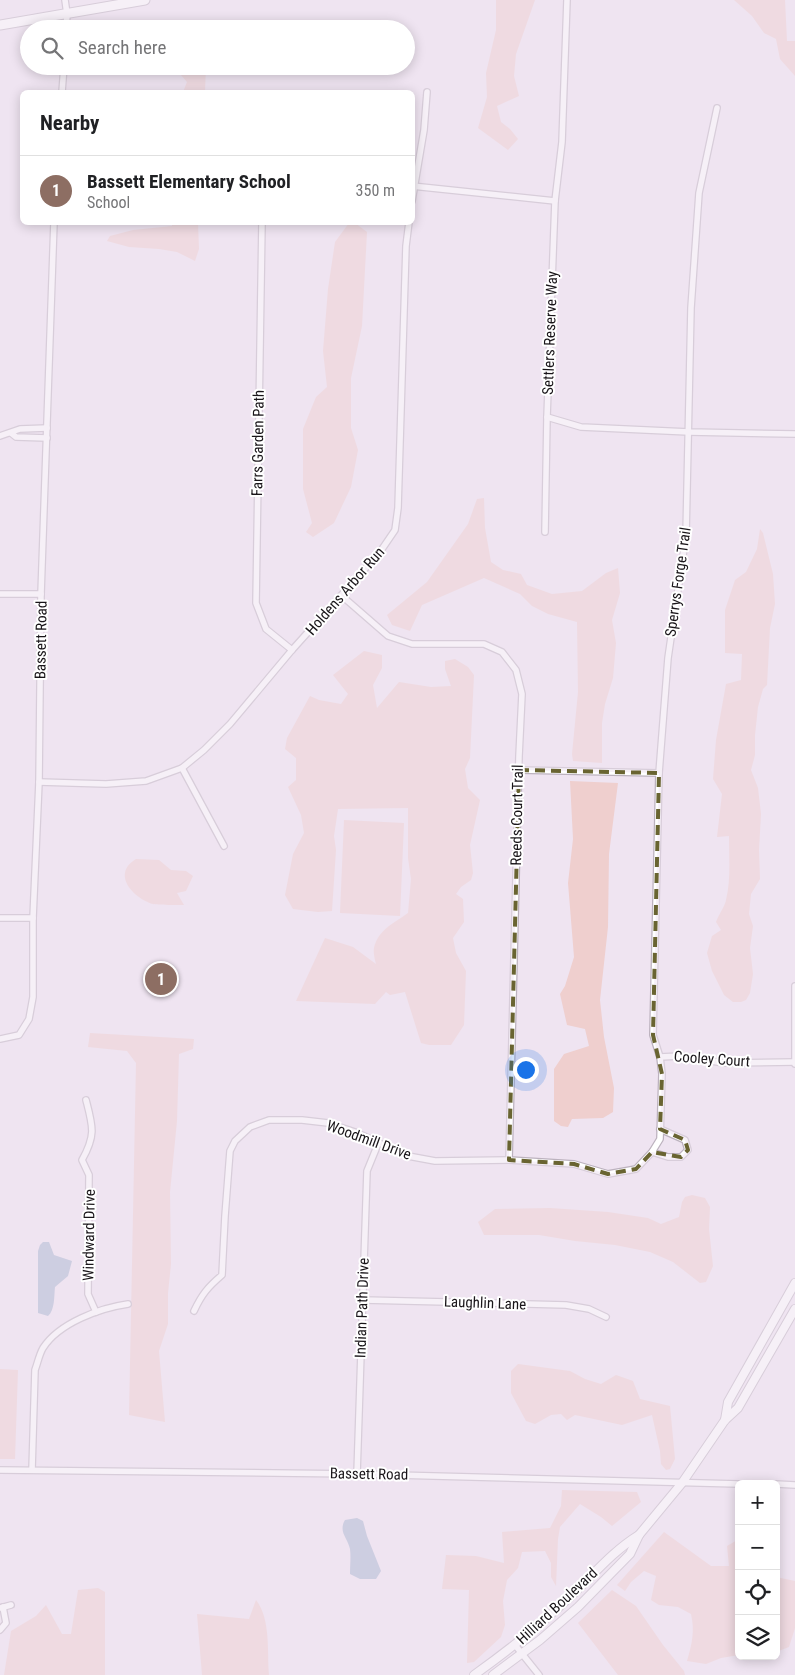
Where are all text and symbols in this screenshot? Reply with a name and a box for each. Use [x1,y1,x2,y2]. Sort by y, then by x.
search box [20,20,415,75]
icon: search [38,34,66,62]
text: Search here [78,36,166,59]
text: Nearby [40,111,99,135]
text: Bassett Elementary School [87,170,291,193]
text: 1 [52,181,60,200]
text: 350 m [356,181,395,200]
text: School [87,193,130,212]
street label: Settlers Reserve Way [539,271,561,395]
street label: Farrs Garden Path [248,390,268,496]
street label: Sperrys Forge Trail [661,526,695,638]
street label: Holdens Arbor Run [302,543,388,639]
street label: Bassett Road [31,601,51,679]
street label: Reeds Court Trail [507,764,527,866]
pin: 1 [145,960,177,998]
street label: Cooley Court [673,1047,751,1071]
your location [513,1057,539,1083]
street label: Woodmill Drive [324,1116,414,1164]
street label: Windward Drive [79,1189,99,1281]
street label: Indian Path Drive [351,1258,373,1358]
street label: Laughlin Lane [444,1293,526,1313]
street label: Bassett Road [330,1464,408,1484]
map controls [735,1480,780,1660]
button: + [735,1480,780,1525]
button: − [735,1525,780,1570]
street label: Hilliard Boulevard [513,1564,601,1648]
button: locate [735,1570,780,1615]
button: layers [735,1615,780,1660]

